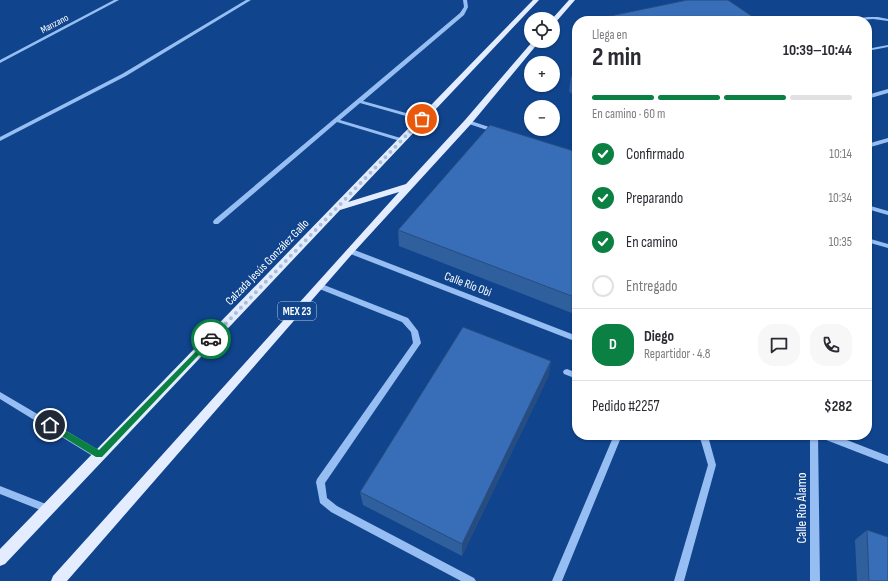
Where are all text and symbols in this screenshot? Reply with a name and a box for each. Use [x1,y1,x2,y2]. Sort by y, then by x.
street label: Manzano [38,12,71,36]
map controls [524,12,560,136]
button: locate [524,12,560,48]
text: Llega en [592,27,627,43]
text: 10:39–10:44 [783,41,852,60]
text: 2 min [592,42,642,73]
button: + [524,56,560,92]
button: − [524,100,560,136]
pin [405,102,439,136]
text: En camino · 60 m [592,106,665,122]
icon: bag [411,108,433,130]
icon: check [592,143,614,165]
text: Confirmado [626,145,685,164]
text: 10:14 [829,146,852,162]
icon: check [592,187,614,209]
text: Preparando [626,189,683,208]
text: 10:34 [828,190,852,206]
street label: Calzada Jesús González Gallo [222,216,312,309]
icon: check [592,231,614,253]
text: En camino [626,233,678,252]
text: 10:35 [829,234,852,250]
street label: Calle Río Obi [442,269,493,300]
text: Entregado [626,277,677,296]
road number: MEX 23 [278,302,316,320]
courier [191,319,231,359]
button: chat [758,324,800,366]
button: phone [810,324,852,366]
text: Diego [644,327,674,346]
icon: car [200,328,222,350]
text: D [609,335,617,354]
text: Repartidor · 4.8 [644,346,711,362]
text: Pedido #2257 [592,397,659,416]
text: $282 [824,397,852,416]
pin [33,408,67,442]
icon: home [39,414,61,436]
street label: Calle Río Álamo [793,472,810,544]

